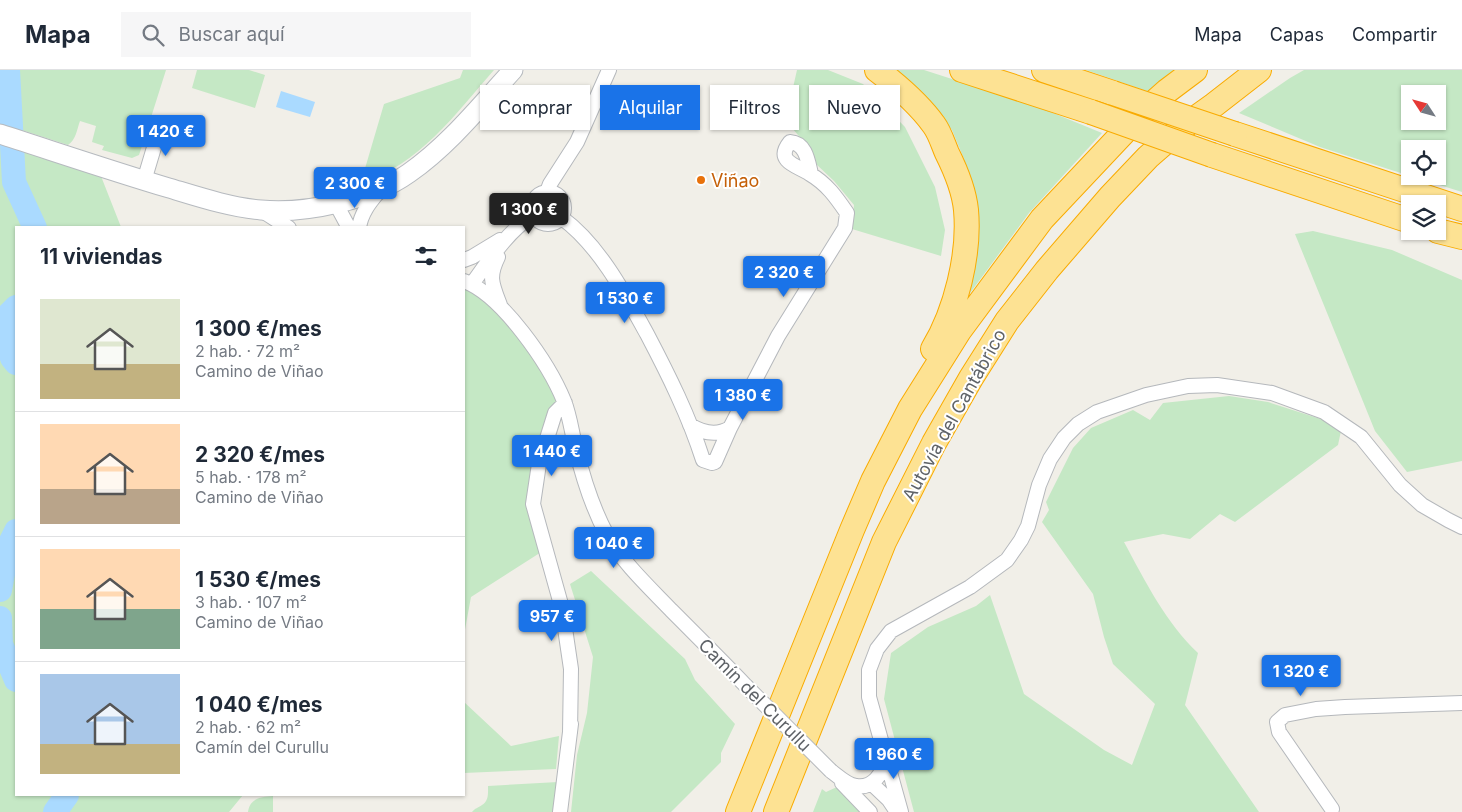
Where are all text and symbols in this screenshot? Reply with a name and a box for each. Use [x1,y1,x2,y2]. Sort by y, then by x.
search box [121,12,471,57]
text: Mapa [25,20,91,49]
icon: search [139,21,167,49]
text: Buscar aquí [179,23,285,46]
text: Mapa [1194,24,1242,45]
text: Capas [1270,24,1324,45]
text: Compartir [1352,24,1437,45]
chip: Comprar [480,85,590,130]
chip: Alquilar [600,85,700,130]
chip: Filtros [710,85,799,130]
chip: Nuevo [809,85,900,130]
north arrow [1401,85,1446,130]
map controls [1401,85,1446,240]
pin: 1 420 € [120,114,212,157]
text: 1 420 € [137,121,195,141]
button: locate [1401,140,1446,185]
pin: 2 300 € [309,166,401,209]
place label: Viñao [711,170,759,191]
text: 2 300 € [325,173,385,193]
marker: Viñao [695,174,707,186]
pin: 1 300 € [483,192,575,235]
button: layers [1401,195,1446,240]
text: 1 300 € [500,199,558,219]
icon: filters [412,242,440,270]
text: 11 viviendas [40,244,162,269]
pin: 2 320 € [738,256,830,298]
text: 2 320 € [754,262,814,282]
pin: 1 530 € [579,282,671,324]
text: 1 530 € [597,288,653,308]
text: 1 300 €/mes [195,316,322,341]
icon: home [80,319,140,379]
street label: Autovía del Cantábrico [898,325,1010,505]
text: 2 hab. · 72 m² [195,341,300,361]
text: Camino de Viñao [195,361,324,381]
pin: 1 380 € [697,378,789,421]
text: 1 380 € [715,385,771,405]
pin: 1 440 € [506,434,598,477]
text: 1 440 € [523,441,581,461]
text: 2 320 €/mes [195,442,325,467]
icon: home [80,444,140,504]
text: 5 hab. · 178 m² [195,467,307,487]
text: Camino de Viñao [195,487,324,507]
pin: 1 040 € [568,526,660,569]
text: 1 040 € [585,533,643,553]
text: 1 530 €/mes [195,567,321,592]
icon: home [80,569,140,629]
text: 3 hab. · 107 m² [195,592,307,612]
pin: 957 € [517,600,587,642]
text: 957 € [530,606,574,626]
text: Camino de Viñao [195,612,324,632]
street label: Camín del Curullu [694,634,816,756]
pin: 1 320 € [1255,654,1347,697]
text: 1 320 € [1273,661,1329,681]
text: 1 040 €/mes [195,692,323,717]
icon: home [80,694,140,754]
text: 2 hab. · 62 m² [195,717,301,737]
text: Camín del Curullu [195,737,329,757]
pin: 1 960 € [848,738,940,780]
text: 1 960 € [866,744,923,764]

